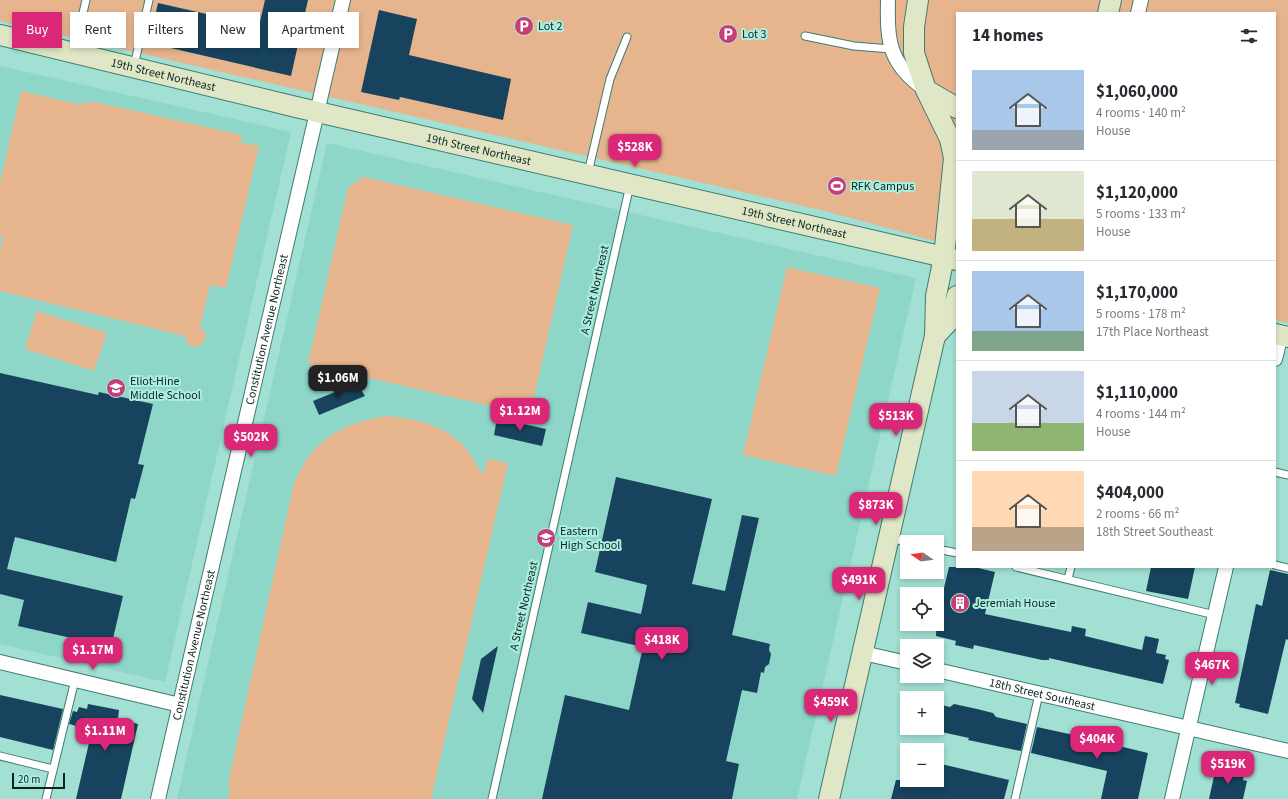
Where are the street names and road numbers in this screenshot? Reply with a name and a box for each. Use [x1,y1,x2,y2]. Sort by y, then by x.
street label: 19th Street Northeast [109,54,217,96]
street label: 19th Street Northeast [424,129,533,170]
street label: 19th Street Northeast [740,202,848,243]
street label: A Street Northeast [576,244,614,336]
street label: Constitution Avenue Northeast [241,252,292,406]
street label: A Street Northeast [505,560,543,652]
street label: Constitution Avenue Northeast [168,568,219,722]
street label: 18th Street Southeast [988,674,1097,715]

